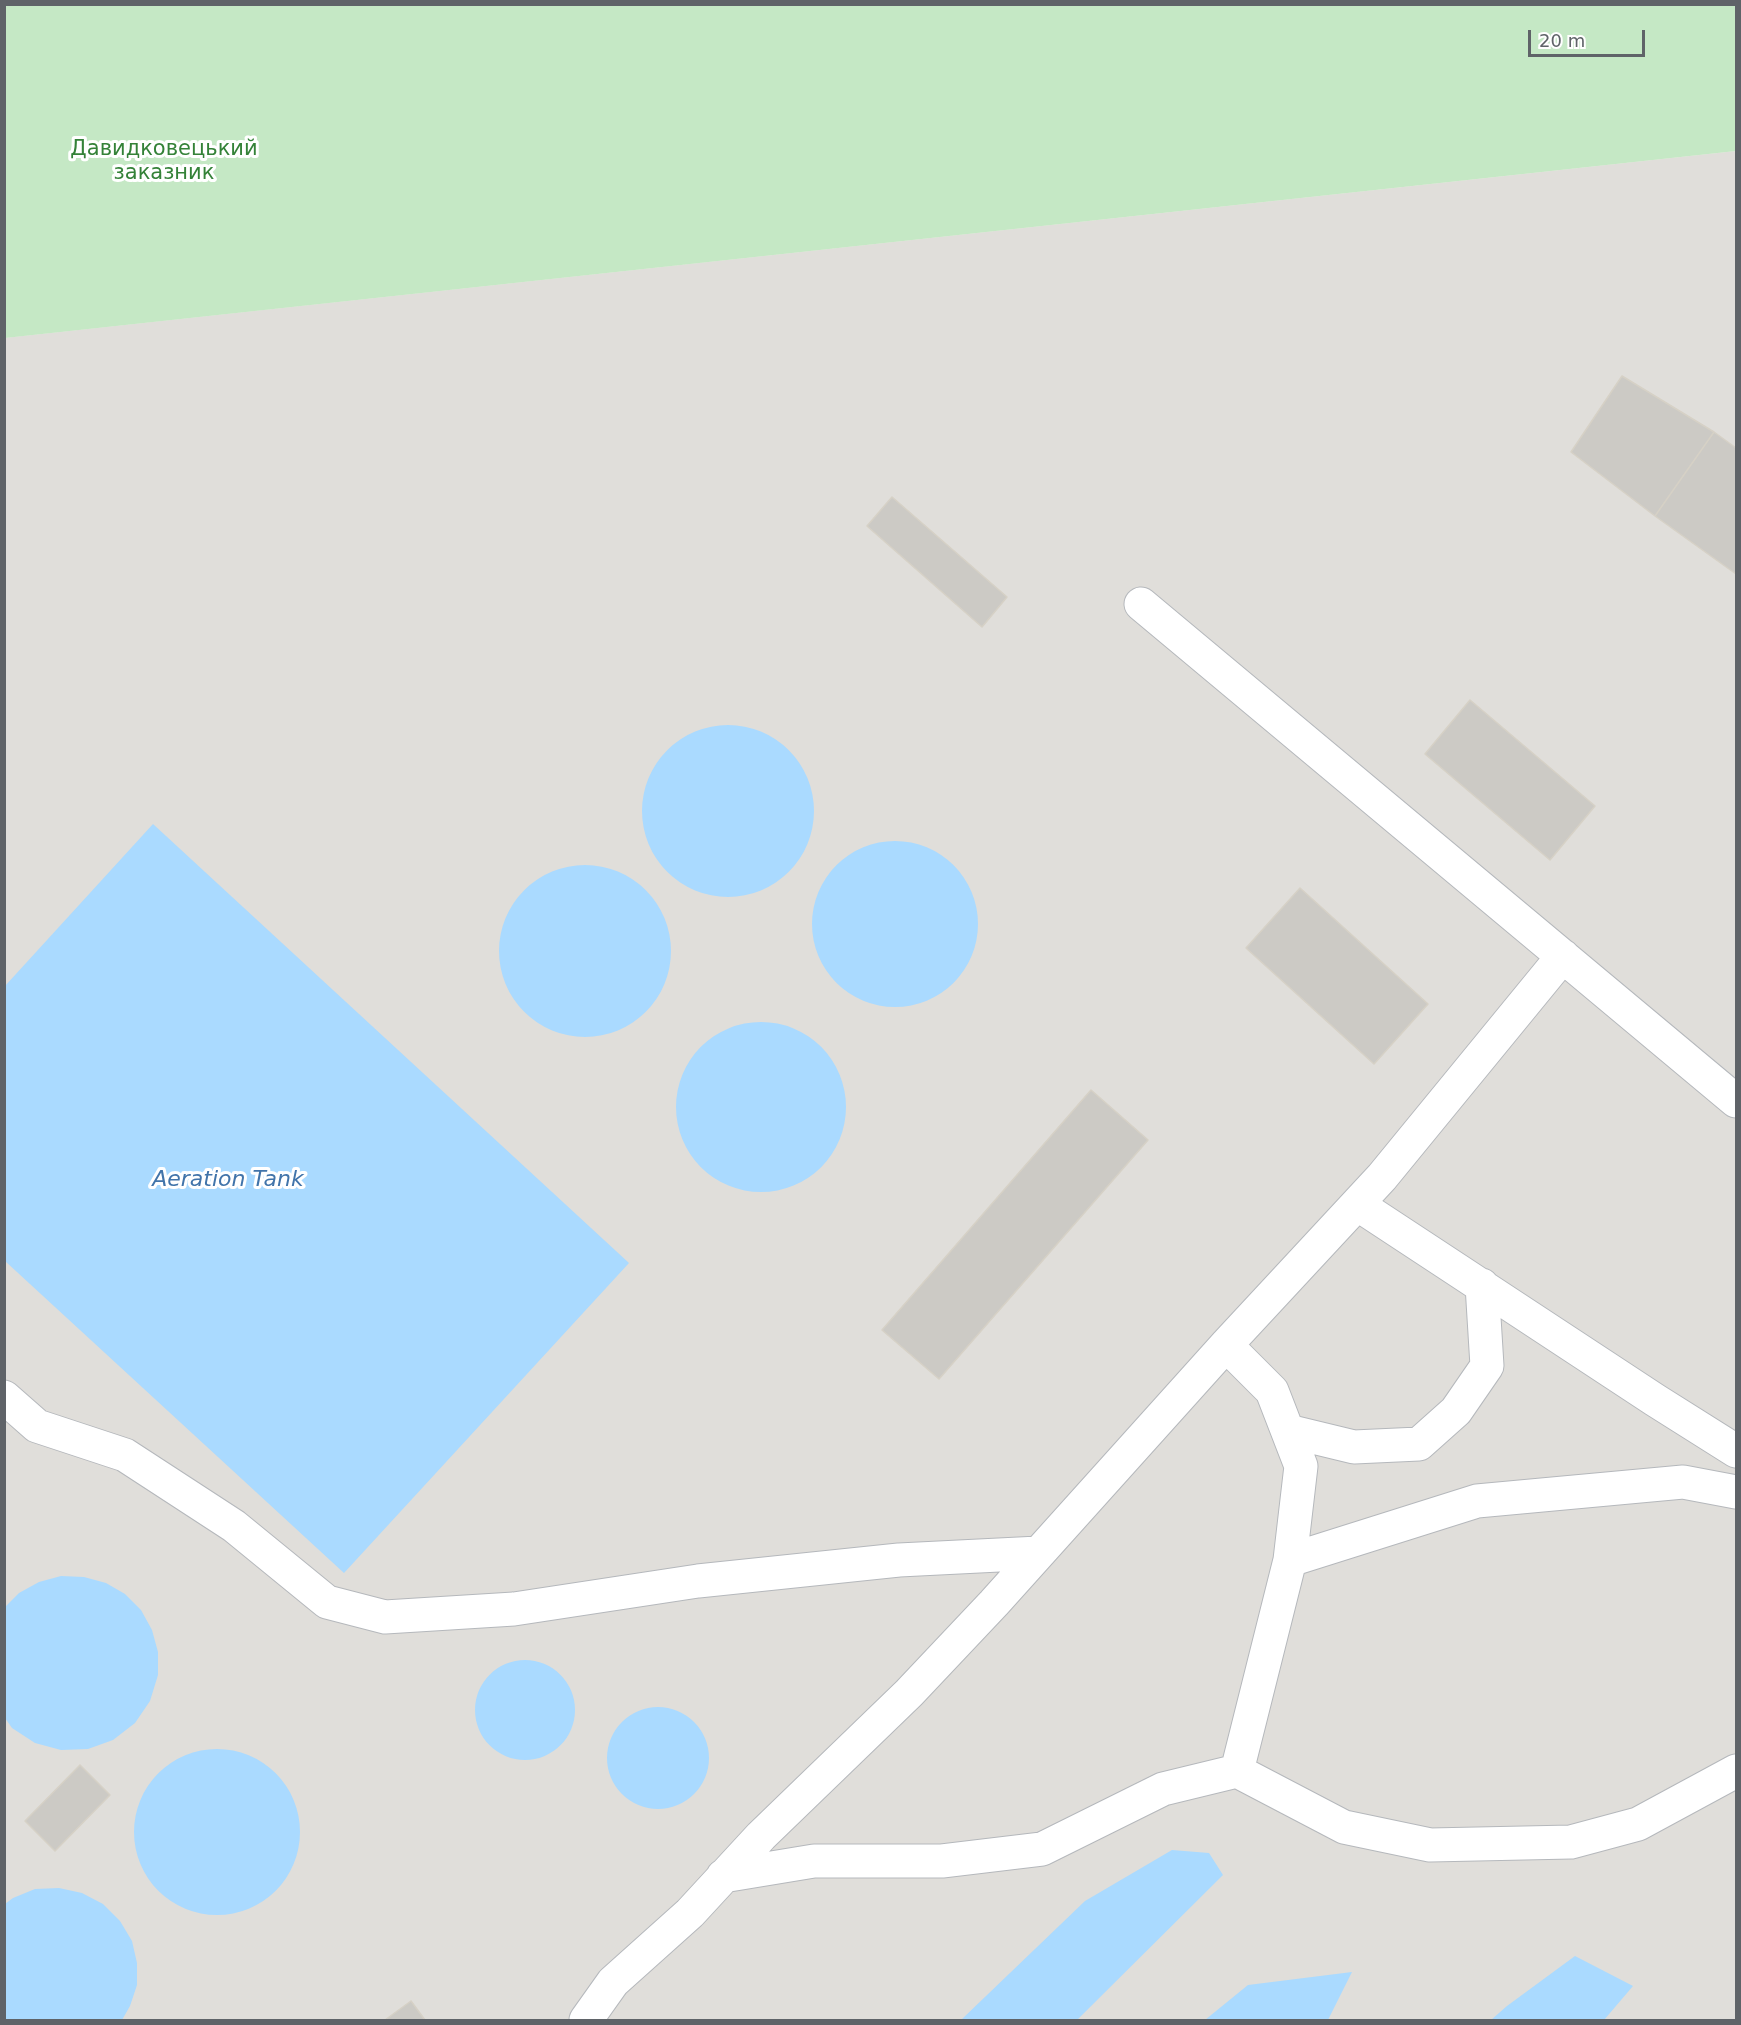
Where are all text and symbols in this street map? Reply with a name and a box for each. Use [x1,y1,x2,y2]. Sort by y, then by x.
scale bar [1531,18,1648,56]
text: 20 m [1539,30,1585,51]
park label: Давидковецький заказник [70,137,258,187]
water label: Aeration Tank [152,1167,304,1193]

